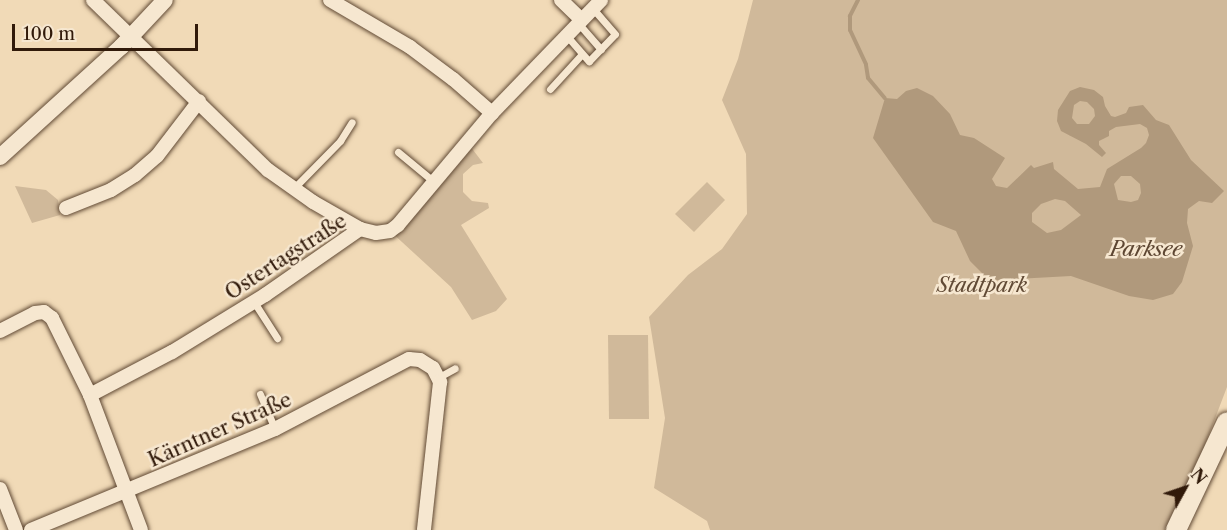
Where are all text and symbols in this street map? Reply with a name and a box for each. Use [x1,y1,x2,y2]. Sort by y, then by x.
scale bar [15,12,201,50]
text: 100 m [23,23,75,45]
street label: Ostertagstraße [221,209,351,305]
water label: Parksee [1110,236,1182,262]
park label: Stadtpark [937,273,1027,297]
street label: Kärntner Straße [144,388,296,472]
north arrow [1155,458,1215,518]
text: N [1187,465,1211,488]

